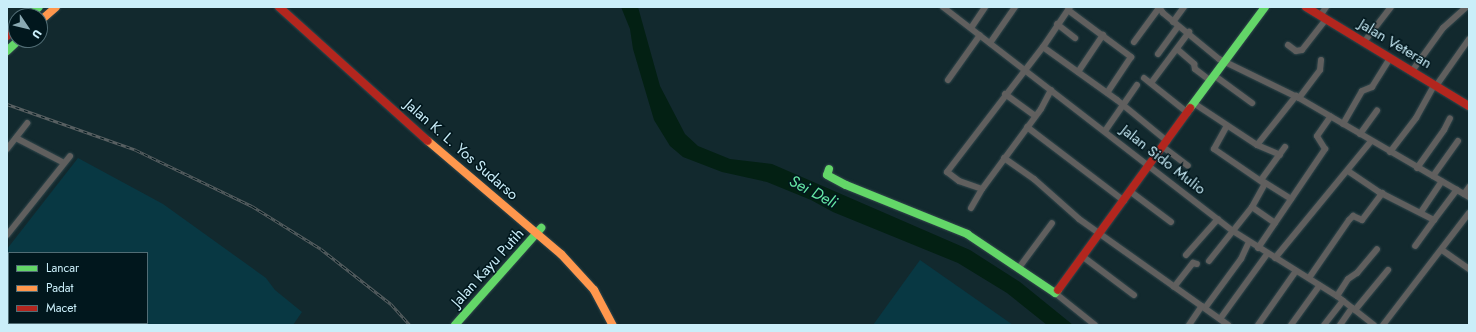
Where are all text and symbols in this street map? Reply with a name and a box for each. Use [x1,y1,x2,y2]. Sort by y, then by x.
north arrow [8,8,48,48]
street label: Jalan Veteran [1355,15,1435,73]
text: U [28,27,46,42]
street label: Jalan K. L. Yos Sudarso [401,96,521,204]
street label: Jalan Sido Mulio [1117,121,1209,199]
water label: Sei Deli [786,171,840,213]
street label: Jalan Kayu Putih [448,225,528,311]
legend [8,252,148,324]
text: Lancar [46,259,79,277]
text: Padat [46,279,73,297]
text: Macet [46,299,76,317]

